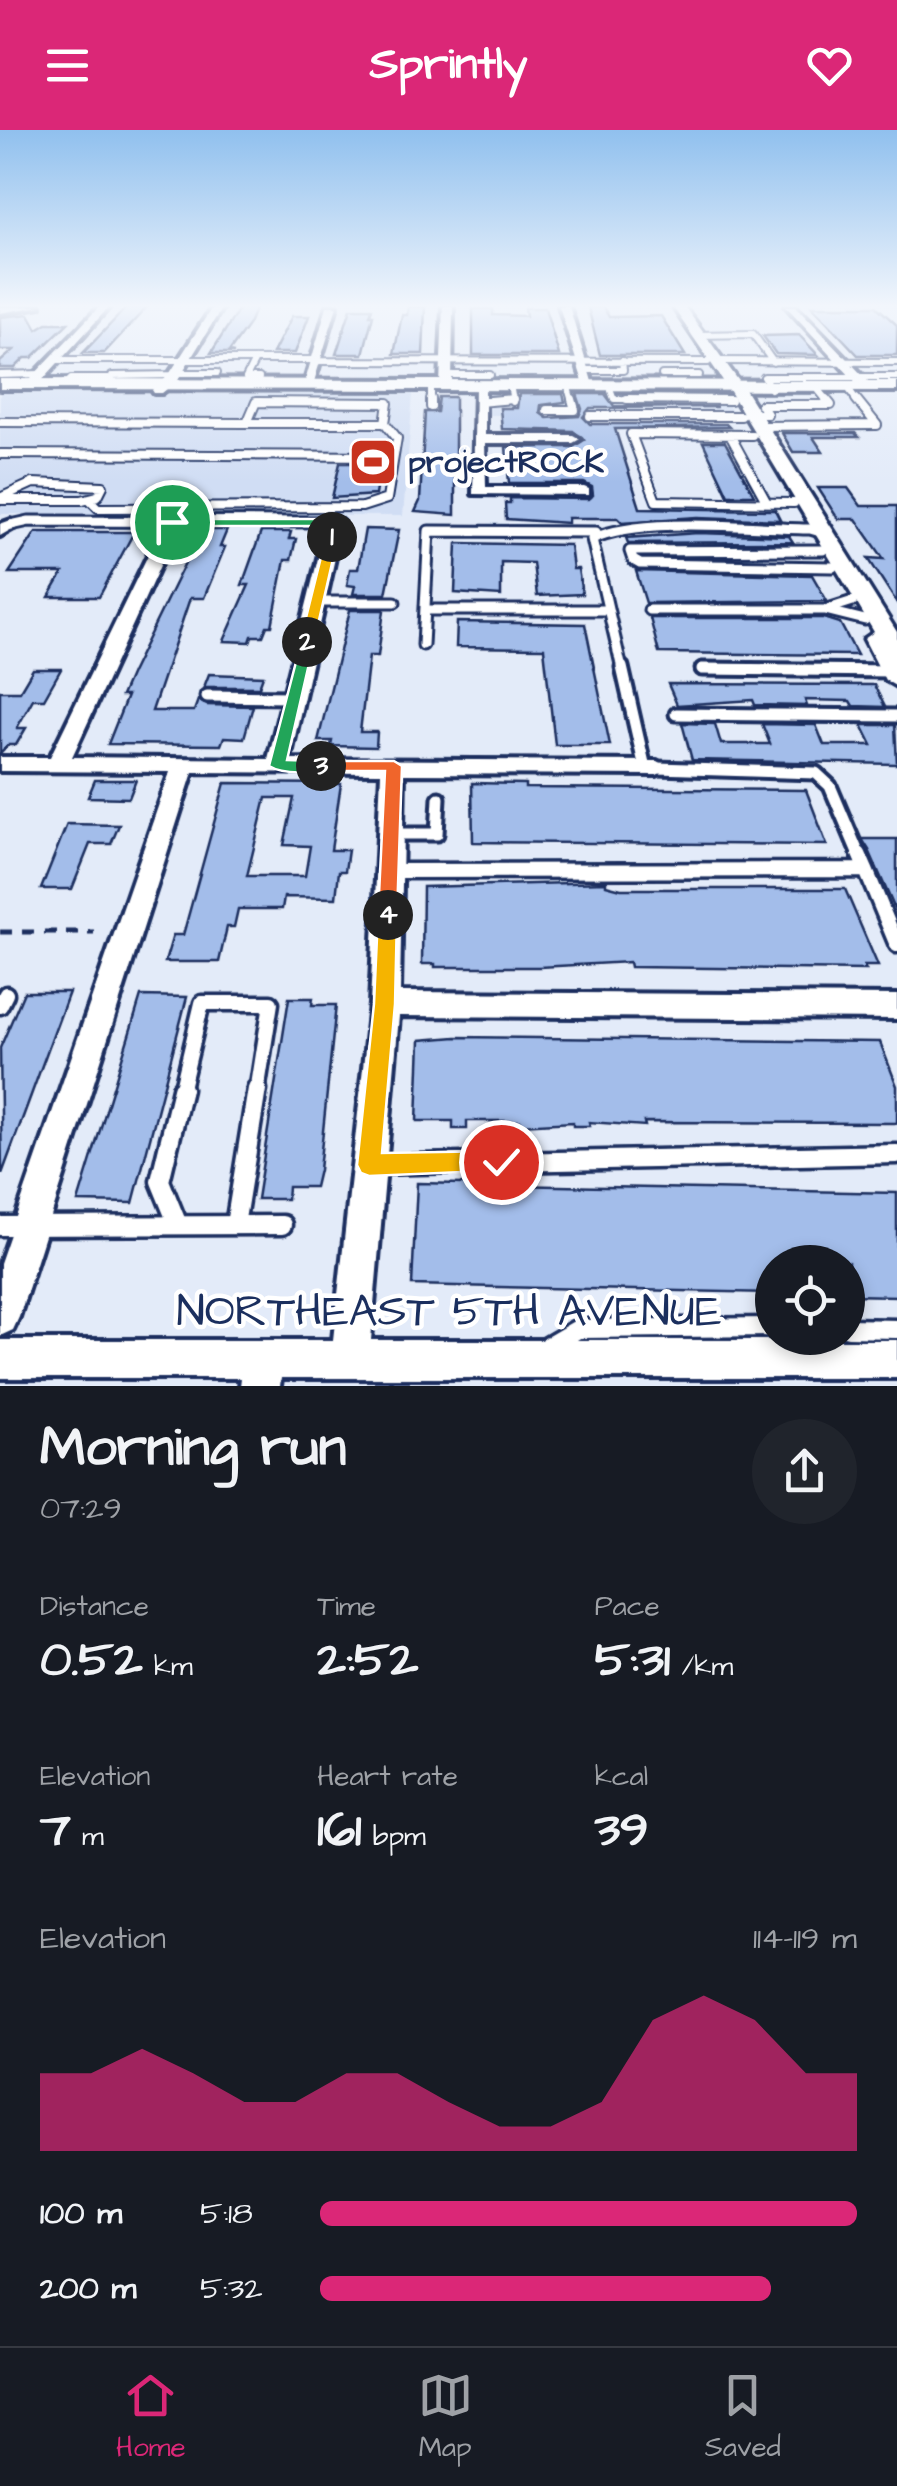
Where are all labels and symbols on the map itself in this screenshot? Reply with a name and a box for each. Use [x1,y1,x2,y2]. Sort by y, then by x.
sports icon: projectROCK [347,436,399,488]
place label: projectROCK [408,440,605,485]
pin [130,480,215,565]
pin: 1 [307,512,357,562]
pin: 2 [282,617,332,667]
pin: 3 [296,741,346,791]
pin: 4 [363,890,413,940]
pin [459,1120,544,1205]
street label: NORTHEAST 5TH AVENUE [176,1281,722,1343]

